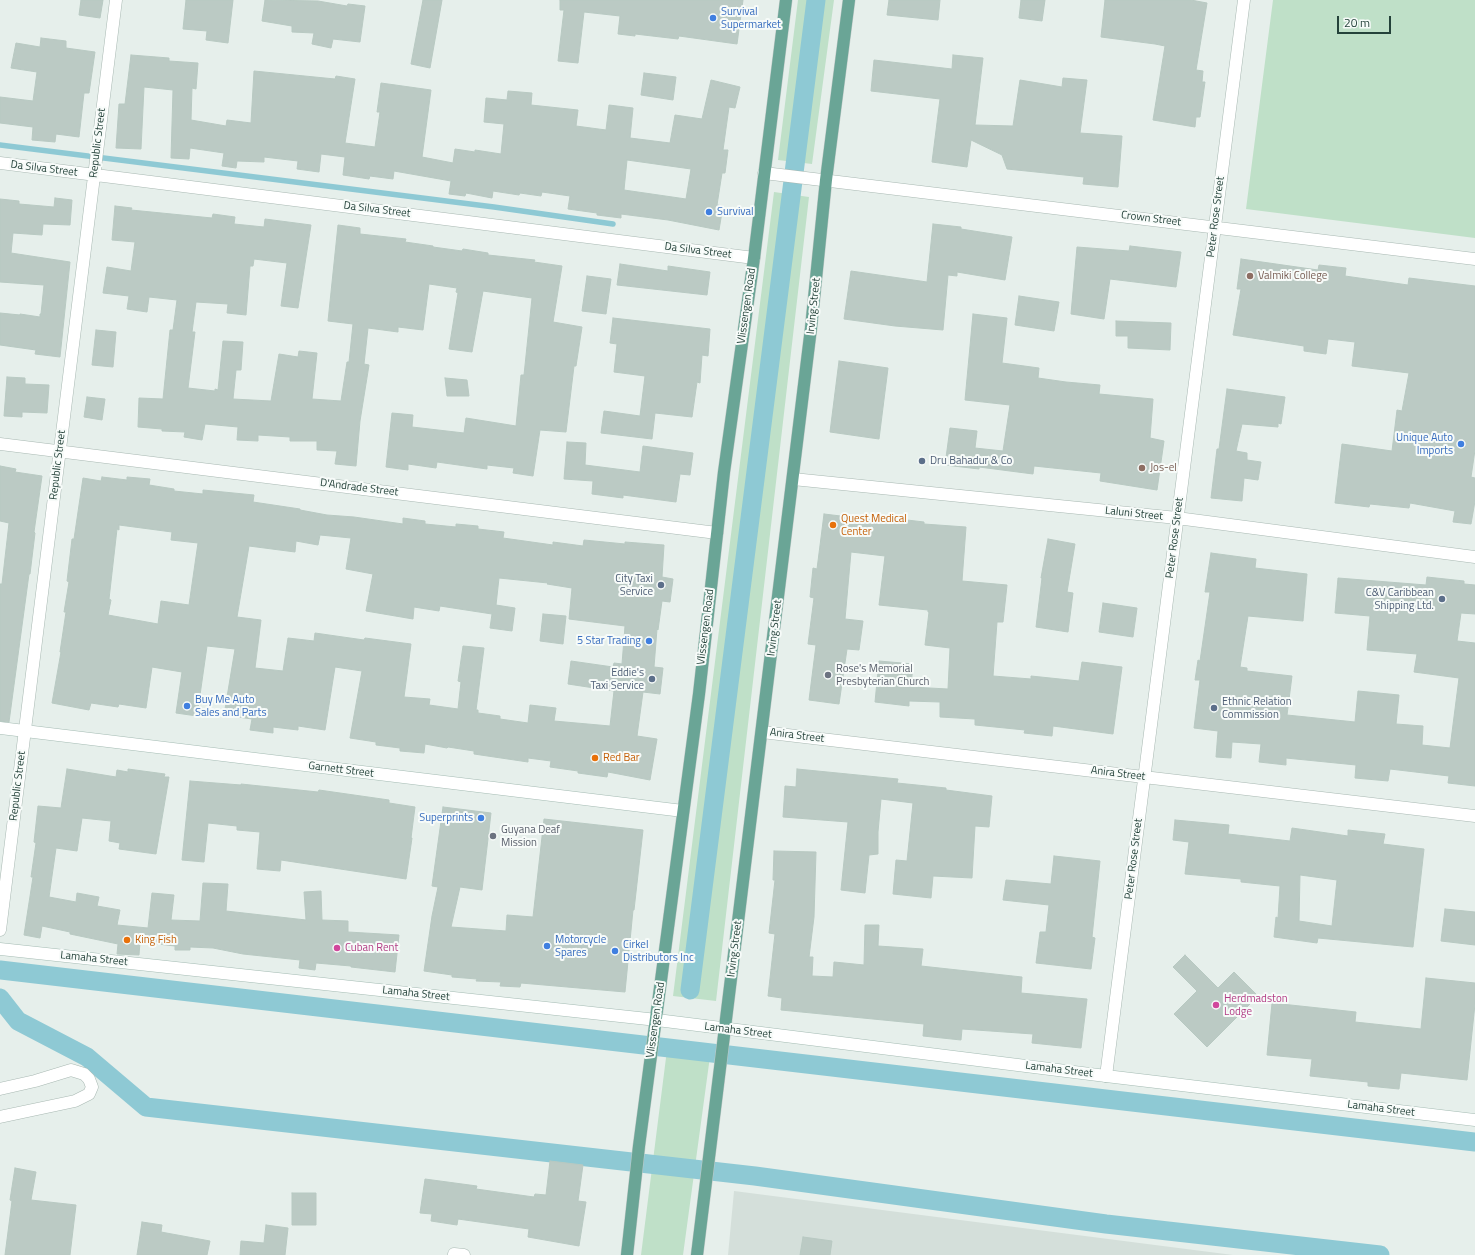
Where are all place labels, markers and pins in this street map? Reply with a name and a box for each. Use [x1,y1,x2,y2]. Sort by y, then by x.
place label: Survival Supermarket [721,5,781,31]
marker: Survival Supermarket [708,13,718,23]
place label: Survival [717,205,754,219]
marker: Survival [704,207,714,217]
place label: Valmiki College [1258,269,1327,283]
marker: Valmiki College [1245,271,1255,281]
place label: Unique Auto Imports [1396,431,1453,457]
marker: Unique Auto Imports [1456,439,1466,449]
place label: Dru Bahadur & Co [930,454,1012,468]
marker: Dru Bahadur & Co [917,456,927,466]
place label: Jos-el [1150,461,1177,475]
marker: Jos-el [1137,463,1147,473]
place label: Quest Medical Center [841,512,907,538]
marker: Quest Medical Center [828,520,838,530]
place label: City Taxi Service [615,572,653,598]
marker: City Taxi Service [656,580,666,590]
place label: C&V Caribbean Shipping Ltd. [1366,586,1434,612]
marker: C&V Caribbean Shipping Ltd. [1437,594,1447,604]
place label: 5 Star Trading [577,634,641,648]
marker: 5 Star Trading [644,636,654,646]
place label: Rose's Memorial Presbyterian Church [836,662,929,688]
place label: Eddie's Taxi Service [591,666,644,692]
marker: Rose's Memorial Presbyterian Church [823,670,833,680]
marker: Eddie's Taxi Service [647,674,657,684]
place label: Buy Me Auto Sales and Parts [195,693,267,719]
place label: Ethnic Relation Commission [1222,695,1292,721]
marker: Buy Me Auto Sales and Parts [182,701,192,711]
marker: Ethnic Relation Commission [1209,703,1219,713]
place label: Red Bar [603,751,640,765]
marker: Red Bar [590,753,600,763]
place label: Superprints [419,811,473,825]
marker: Superprints [476,813,486,823]
place label: Guyana Deaf Mission [501,823,560,849]
marker: Guyana Deaf Mission [488,831,498,841]
place label: King Fish [135,933,177,947]
place label: Motorcycle Spares [555,933,606,959]
marker: King Fish [122,935,132,945]
place label: Cirkel Distributors Inc [623,938,694,964]
place label: Cuban Rent [345,941,398,955]
marker: Motorcycle Spares [542,941,552,951]
marker: Cuban Rent [332,943,342,953]
marker: Cirkel Distributors Inc [610,946,620,956]
place label: Herdmadston Lodge [1224,992,1288,1018]
marker: Herdmadston Lodge [1211,1000,1221,1010]

